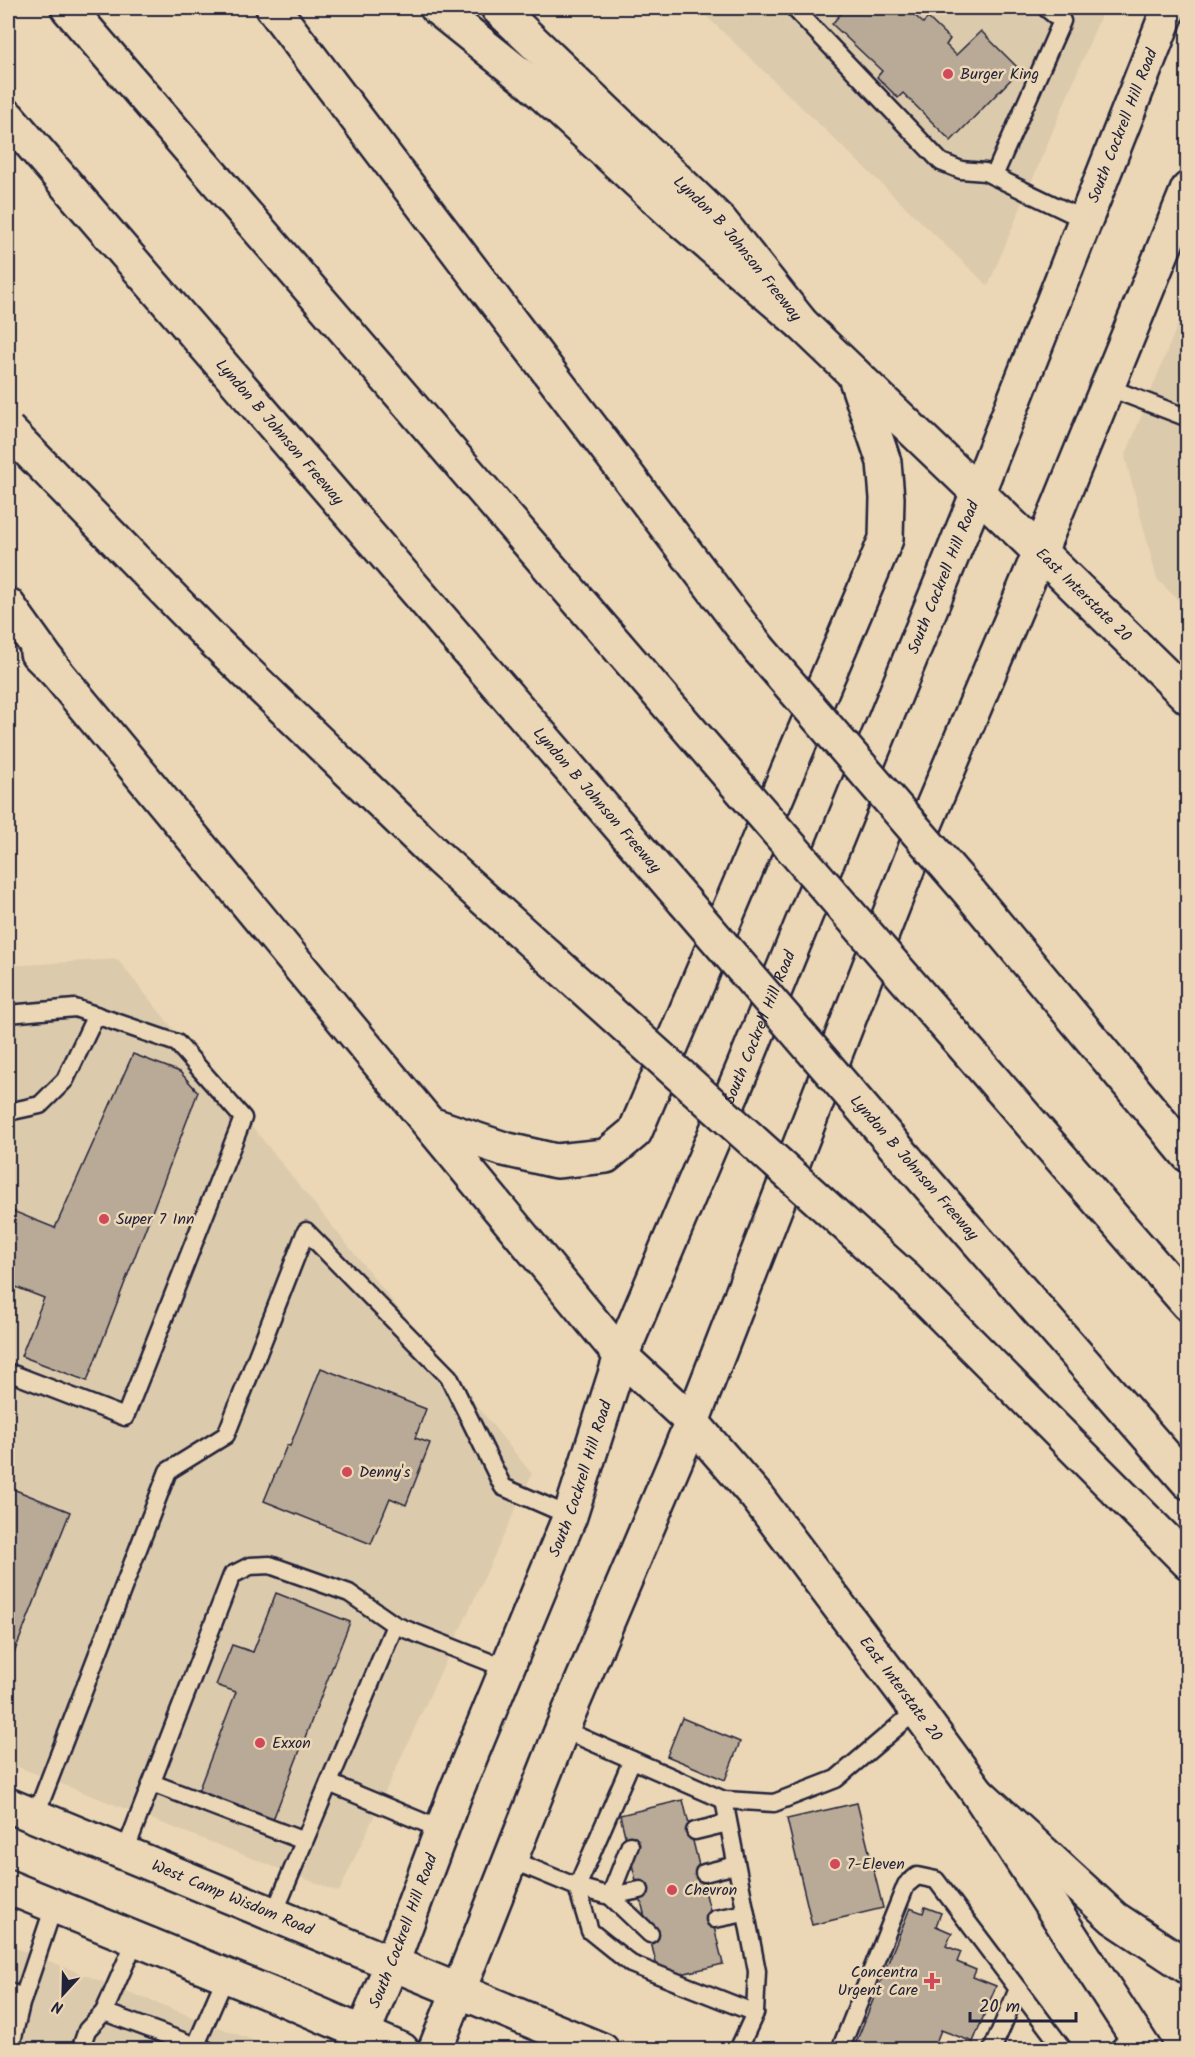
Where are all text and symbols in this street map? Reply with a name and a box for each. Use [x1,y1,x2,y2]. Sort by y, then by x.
street label: South Cockrell Hill Road [1081,44,1165,206]
place label: Burger King [960,62,1039,87]
marker: Burger King [941,67,955,81]
street label: Lyndon B Johnson Freeway [667,170,808,327]
street label: Lyndon B Johnson Freeway [209,353,350,511]
street label: South Cockrell Hill Road [901,496,986,658]
street label: East Interstate 20 [1030,542,1137,648]
street label: Lyndon B Johnson Freeway [527,721,668,879]
street label: South Cockrell Hill Road [717,946,803,1108]
street label: Lyndon B Johnson Freeway [843,1090,985,1247]
place label: Super 7 Inn [116,1207,195,1232]
marker: Super 7 Inn [97,1212,111,1226]
street label: South Cockrell Hill Road [542,1396,619,1561]
place label: Denny's [359,1460,410,1485]
marker: Denny's [340,1465,354,1479]
street label: East Interstate 20 [853,1631,949,1747]
place label: Exxon [272,1731,311,1756]
marker: Exxon [253,1736,267,1750]
street label: South Cockrell Hill Road [362,1849,445,2012]
place label: 7-Eleven [847,1852,905,1877]
street label: West Camp Wisdom Road [148,1853,318,1943]
marker: 7-Eleven [828,1857,842,1871]
place label: Chevron [684,1878,737,1903]
marker: Chevron [665,1883,679,1897]
place label: Concentra Urgent Care [838,1960,918,2003]
north arrow [33,1964,93,2024]
marker: Concentra Urgent Care [923,1972,941,1990]
scale bar [970,1985,1076,2023]
text: N [49,1993,67,2020]
text: 20 m [979,1993,1020,2022]

